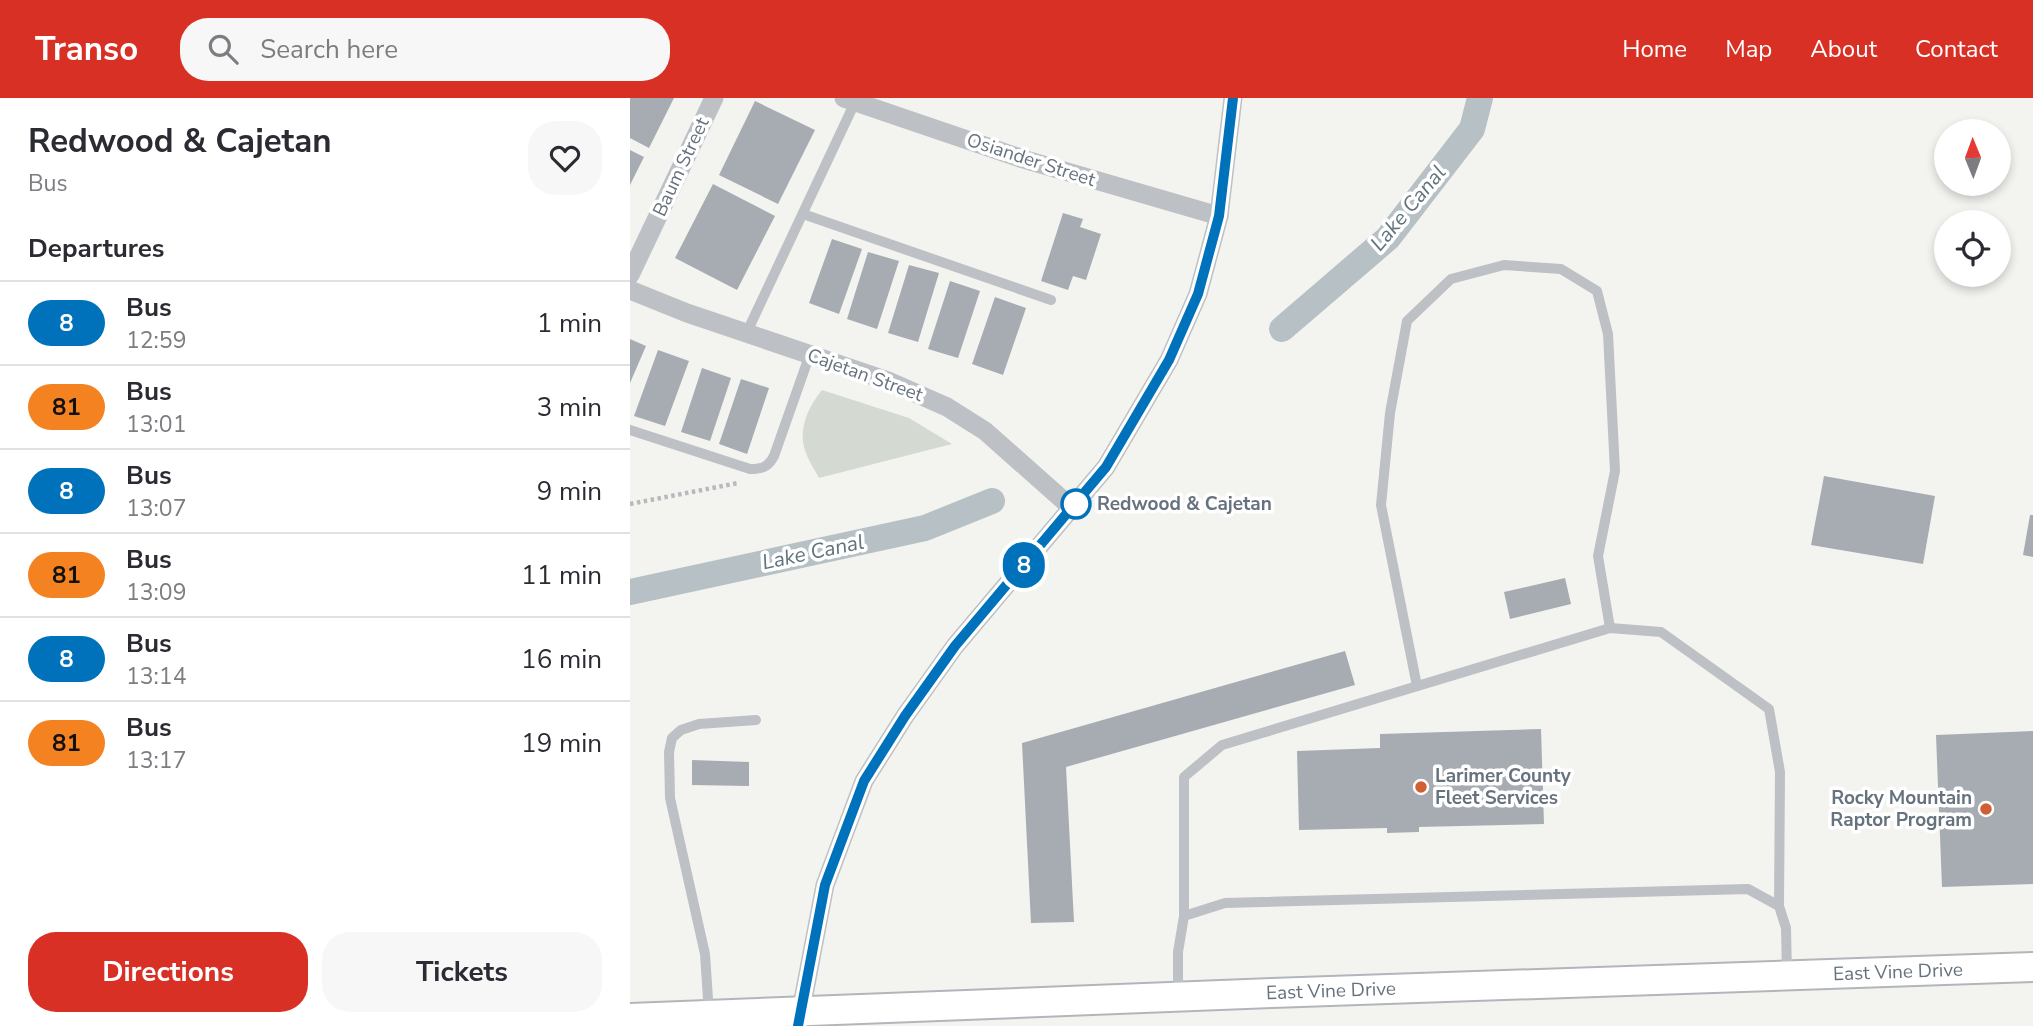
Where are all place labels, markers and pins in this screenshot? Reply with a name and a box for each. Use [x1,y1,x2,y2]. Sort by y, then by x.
marker: Redwood & Cajetan [1061,489,1091,519]
place label: Redwood & Cajetan [1097,491,1272,517]
place label: Larimer County Fleet Services [1435,763,1572,811]
marker: Larimer County Fleet Services [1413,779,1429,795]
place label: Rocky Mountain Raptor Program [1830,785,1972,833]
marker: Rocky Mountain Raptor Program [1978,801,1994,817]

